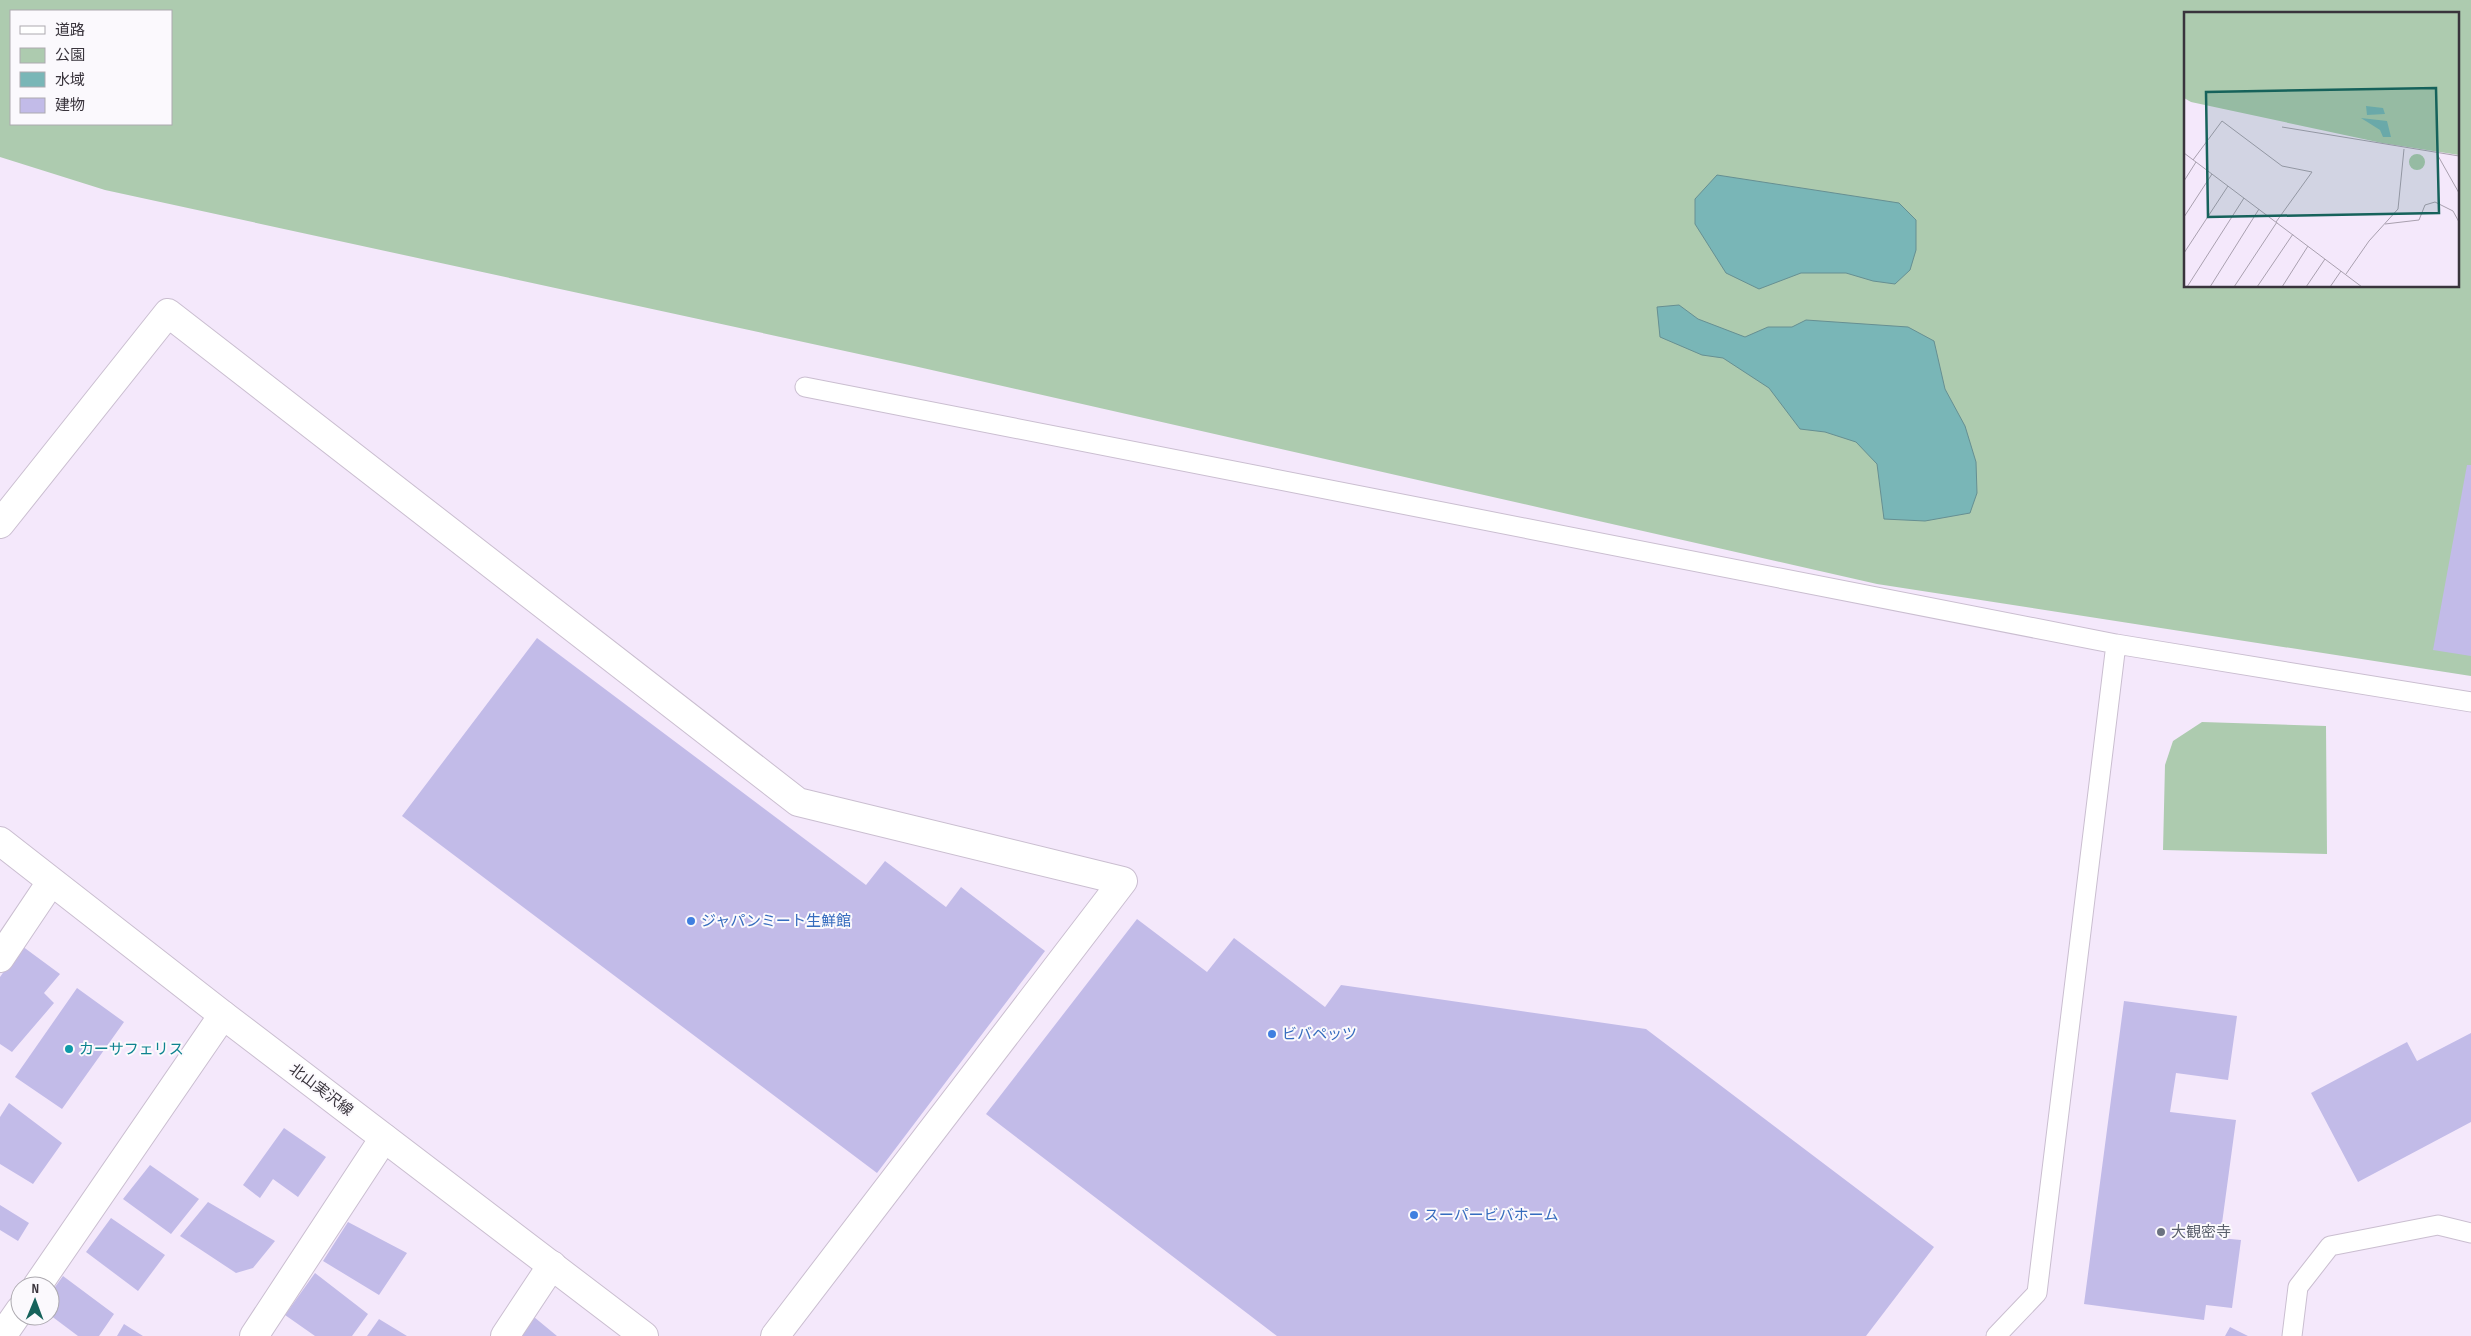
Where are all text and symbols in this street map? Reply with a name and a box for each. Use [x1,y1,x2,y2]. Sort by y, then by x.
legend [10,10,172,125]
inset map [2184,12,2458,288]
text: 道路 [55,21,85,40]
text: 公園 [55,46,85,65]
text: 水域 [55,71,85,90]
text: 建物 [55,96,85,115]
place label: ジャパンミート生鮮館 [701,912,851,931]
marker: ジャパンミート生鮮館 [685,915,697,927]
place label: ビバペッツ [1282,1025,1357,1044]
marker: ビバペッツ [1266,1028,1278,1040]
place label: カーサフェリス [79,1040,184,1059]
marker: カーサフェリス [63,1043,75,1055]
street label: 北山実沢線 [285,1060,357,1120]
place label: スーパービバホーム [1424,1206,1558,1225]
marker: スーパービバホーム [1408,1209,1420,1221]
place label: 大観密寺 [2171,1223,2231,1242]
marker: 大観密寺 [2155,1226,2167,1238]
north arrow [10,1276,60,1326]
text: N [31,1280,39,1297]

